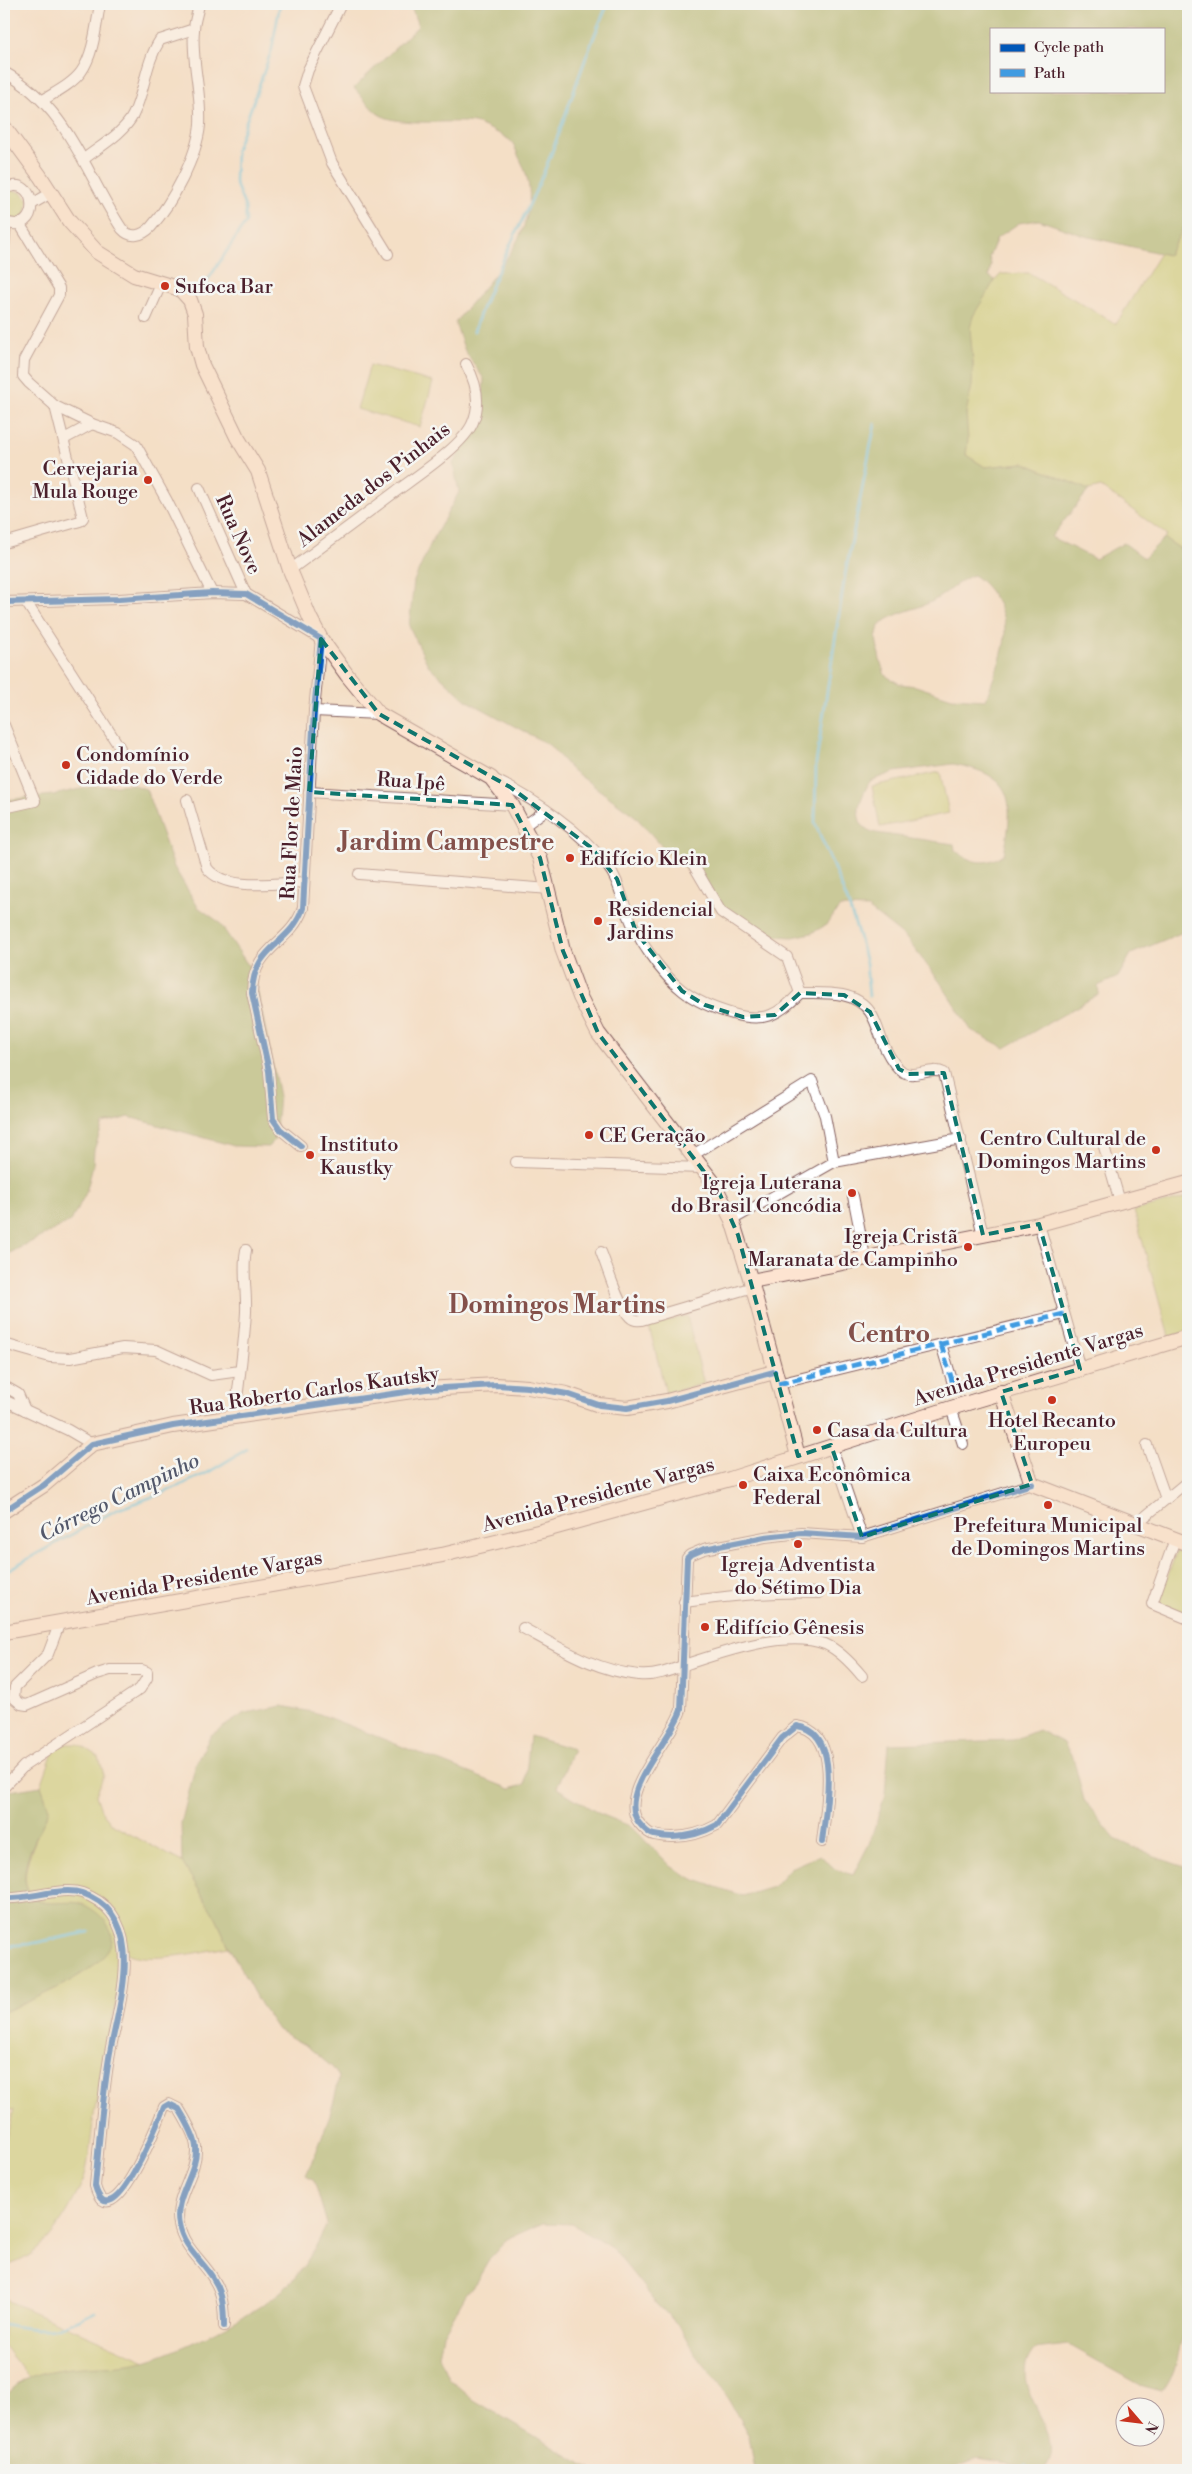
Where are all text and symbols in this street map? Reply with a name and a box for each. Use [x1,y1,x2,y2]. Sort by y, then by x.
legend [990,28,1164,92]
text: Cycle path [1034,38,1104,57]
text: Path [1034,64,1066,83]
place label: Sufoca Bar [175,275,273,300]
marker: Sufoca Bar [159,280,171,292]
street label: Alameda dos Pinhais [291,417,456,554]
place label: Cervejaria Mula Rouge [32,457,139,505]
marker: Cervejaria Mula Rouge [142,474,154,486]
street label: Rua Nove [209,491,266,578]
place label: Condomínio Cidade do Verde [76,743,223,791]
street label: Rua Flor de Maio [276,746,309,901]
marker: Condomínio Cidade do Verde [60,759,72,771]
street label: Rua Ipê [376,768,446,797]
district label: Jardim Campestre [336,827,555,858]
place label: Edifício Klein [580,847,707,872]
marker: Edifício Klein [564,852,576,864]
place label: Residencial Jardins [607,898,713,946]
marker: Residencial Jardins [592,915,604,927]
place label: CE Geração [599,1124,706,1149]
place label: Centro Cultural de Domingos Martins [977,1127,1146,1175]
marker: CE Geração [583,1129,595,1141]
place label: Instituto Kaustky [320,1133,398,1181]
marker: Centro Cultural de Domingos Martins [1150,1144,1162,1156]
marker: Instituto Kaustky [304,1149,316,1161]
place label: Igreja Luterana do Brasil Concódia [671,1171,843,1219]
marker: Igreja Luterana do Brasil Concódia [846,1187,858,1199]
place label: Igreja Cristã Maranata de Campinho [748,1225,959,1273]
marker: Igreja Cristã Maranata de Campinho [962,1241,974,1253]
district label: Domingos Martins [448,1290,666,1321]
district label: Centro [848,1319,930,1350]
street label: Avenida Presidente Vargas [909,1319,1146,1413]
street label: Rua Roberto Carlos Kautsky [188,1362,441,1421]
marker: Hotel Recanto Europeu [1046,1394,1058,1406]
place label: Hotel Recanto Europeu [988,1409,1116,1457]
place label: Casa da Cultura [827,1419,969,1444]
marker: Casa da Cultura [811,1424,823,1436]
water label: Córrego Campinho [35,1448,204,1548]
street label: Avenida Presidente Vargas [479,1452,717,1539]
place label: Caixa Econômica Federal [753,1463,912,1511]
marker: Caixa Econômica Federal [737,1479,749,1491]
marker: Prefeitura Municipal de Domingos Martins [1042,1499,1054,1511]
place label: Prefeitura Municipal de Domingos Martins [951,1514,1145,1562]
marker: Igreja Adventista do Sétimo Dia [792,1538,804,1550]
street label: Avenida Presidente Vargas [83,1545,324,1612]
place label: Igreja Adventista do Sétimo Dia [721,1553,876,1601]
place label: Edifício Gênesis [715,1616,864,1641]
marker: Edifício Gênesis [699,1621,711,1633]
north arrow [1114,2396,1164,2446]
text: N [1140,2419,1161,2437]

